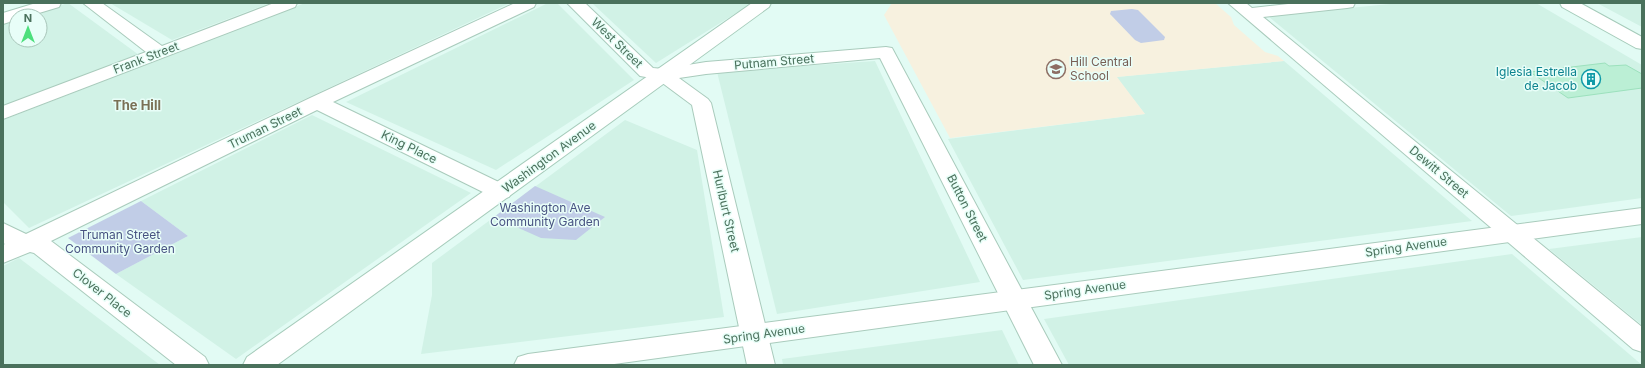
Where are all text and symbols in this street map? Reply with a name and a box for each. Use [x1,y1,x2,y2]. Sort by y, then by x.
north arrow [8,8,48,48]
text: N [24,11,32,25]
street label: West Street [589,14,646,71]
street label: Frank Street [111,38,181,77]
street label: Putnam Street [733,51,815,72]
place label: Hill Central School [1070,54,1132,83]
school or university icon: Hill Central School [1045,58,1067,80]
place label: Iglesia Estrella de Jacob [1496,64,1577,93]
building icon: Iglesia Estrella de Jacob [1580,68,1602,90]
district label: The Hill [113,97,161,113]
street label: Truman Street [225,103,304,152]
street label: Washington Avenue [499,118,599,196]
street label: King Place [379,127,440,166]
street label: Dewitt Street [1407,142,1472,201]
street label: Hurlburt Street [710,168,743,254]
street label: Button Street [944,171,991,244]
park label: Washington Ave Community Garden [490,200,600,229]
park label: Truman Street Community Garden [65,227,175,256]
street label: Spring Avenue [1364,233,1448,260]
street label: Clover Place [70,265,135,320]
street label: Spring Avenue [1043,276,1127,303]
street label: Spring Avenue [722,320,806,347]

